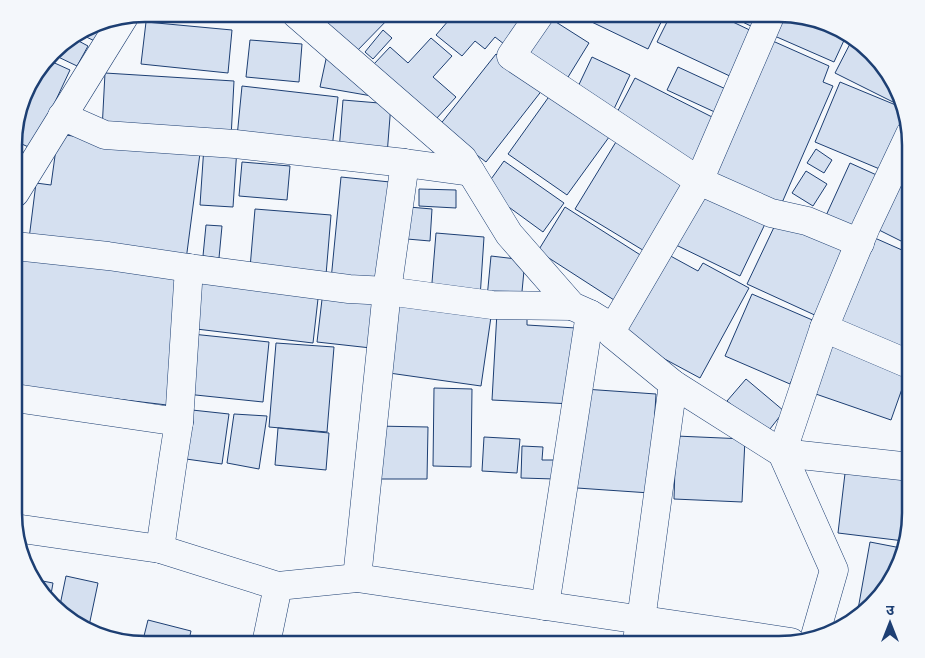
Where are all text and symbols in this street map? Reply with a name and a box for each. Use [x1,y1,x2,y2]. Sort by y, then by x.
north arrow [865,598,915,648]
text: उ [886,602,895,618]

